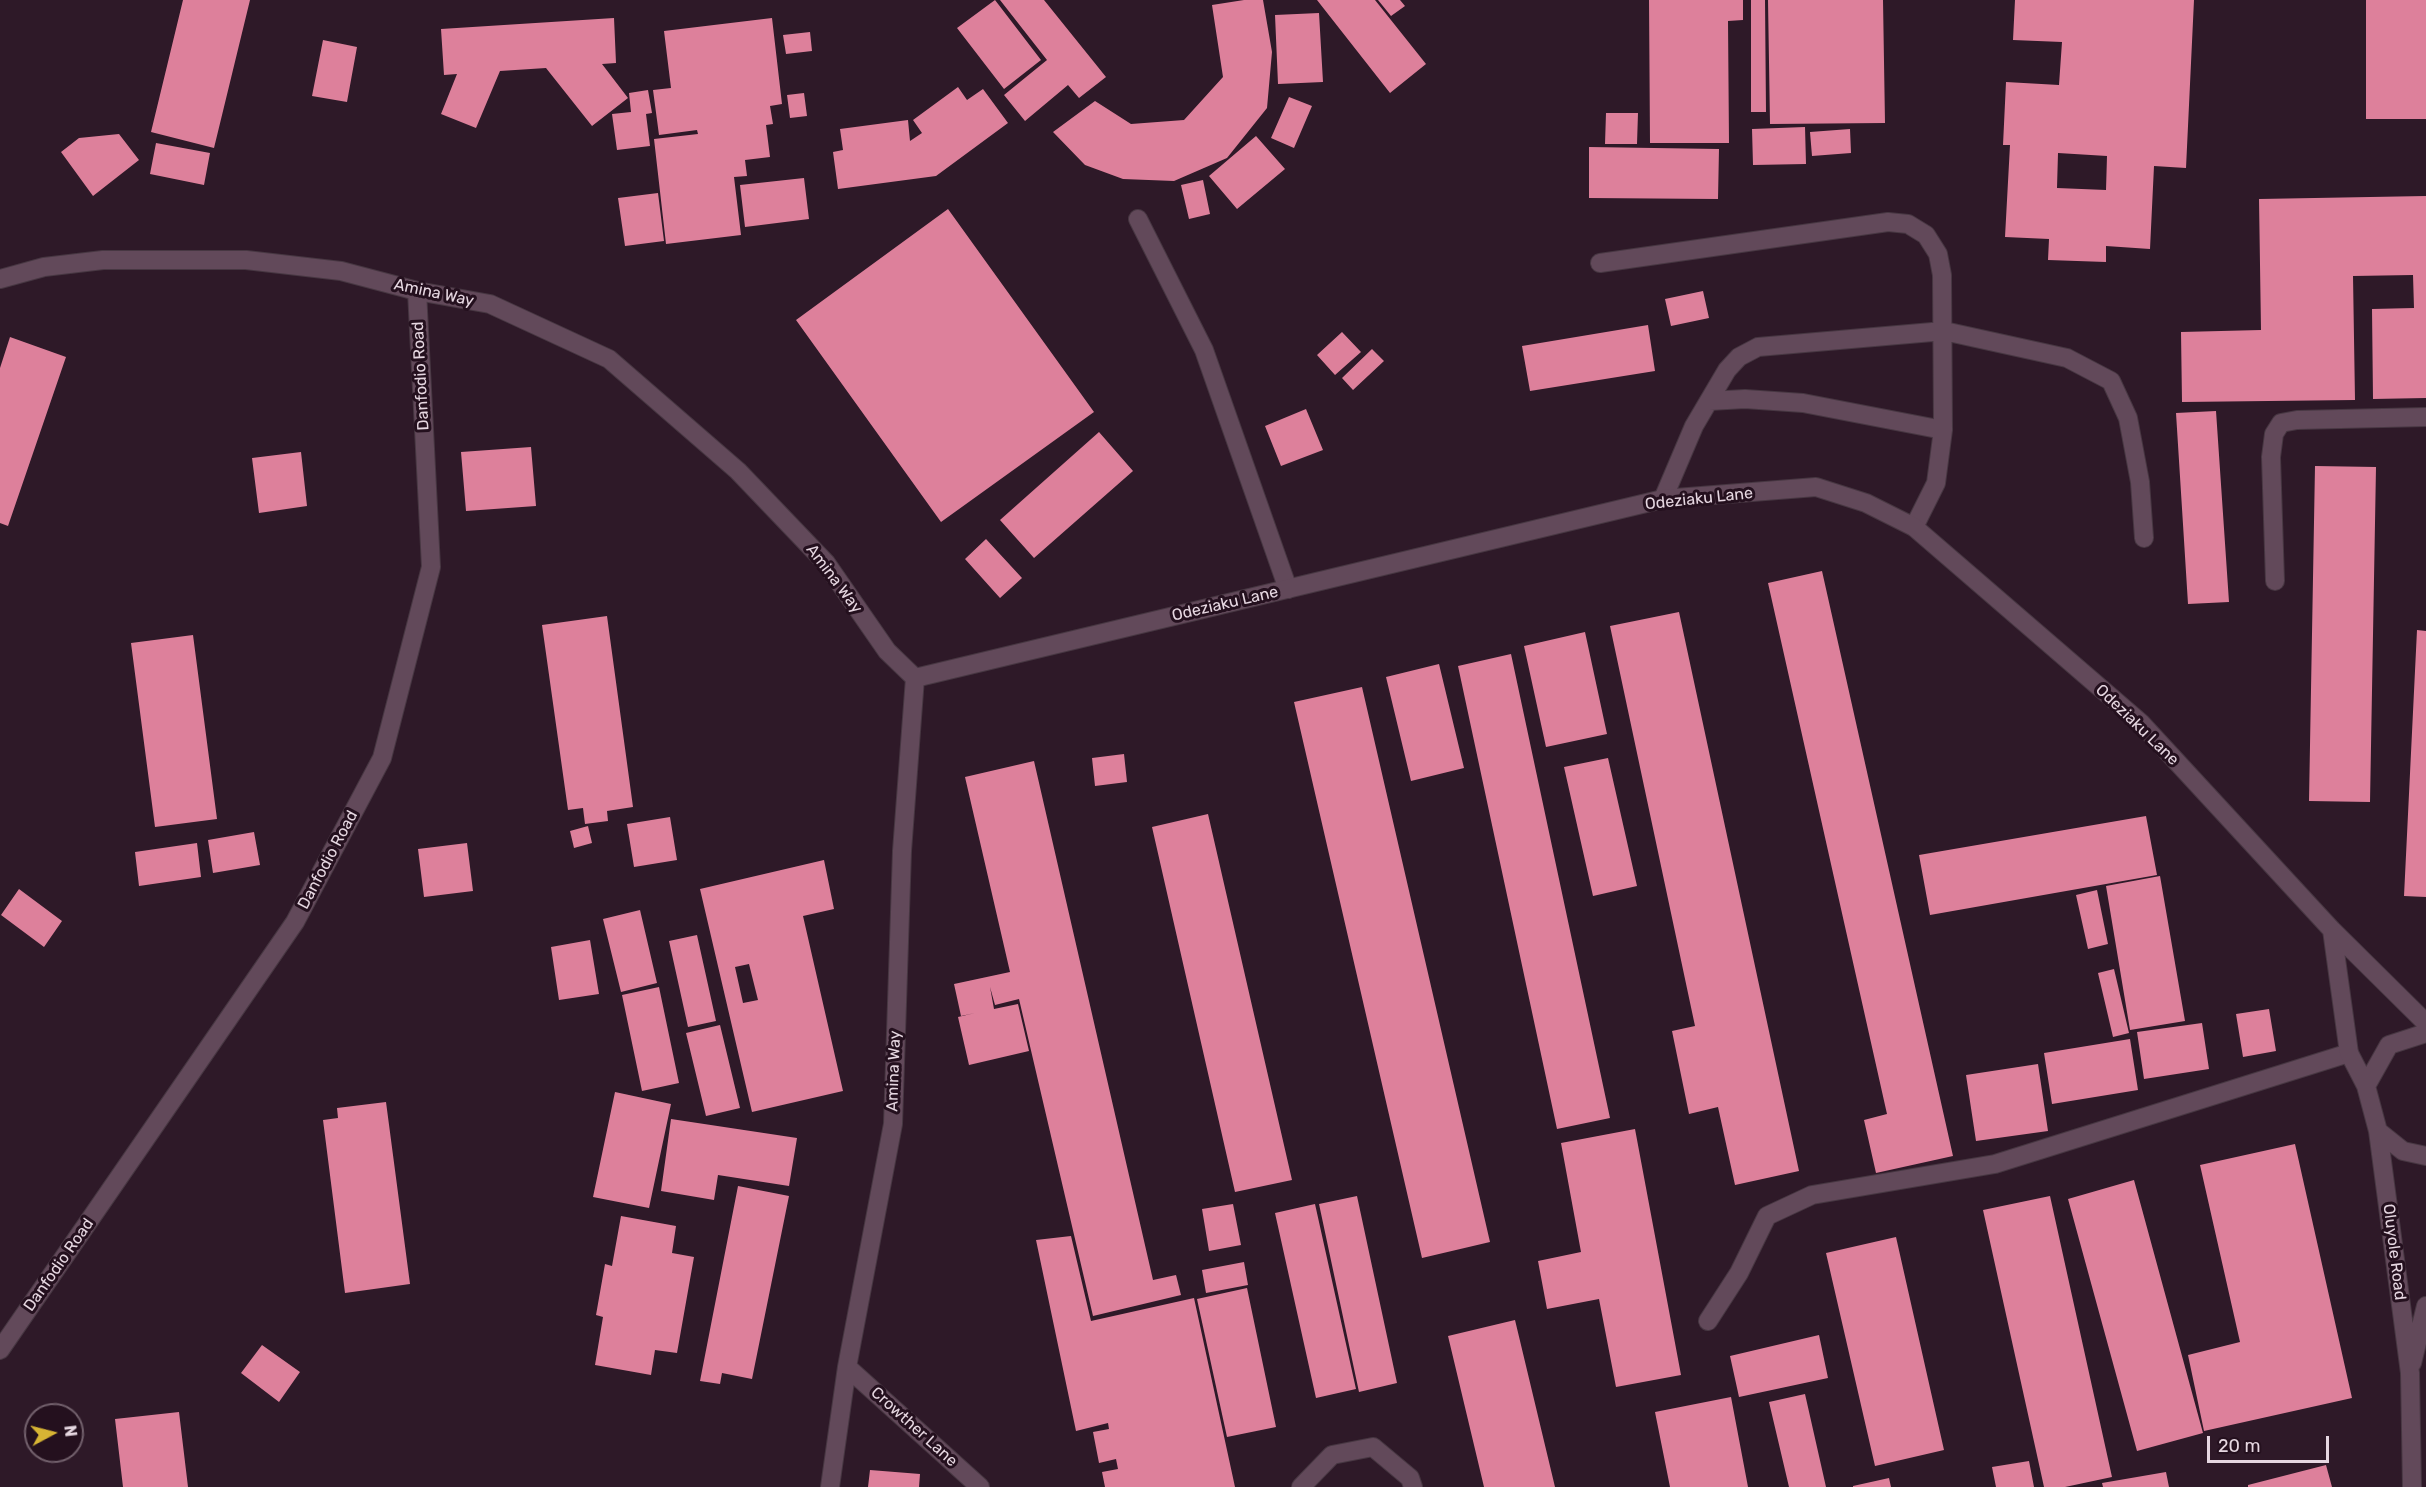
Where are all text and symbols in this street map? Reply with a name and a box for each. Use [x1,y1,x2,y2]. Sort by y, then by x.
street label: Amina Way [392,275,476,311]
street label: Danfodio Road [409,321,433,431]
street label: Odeziaku Lane [1644,484,1754,514]
street label: Amina Way [802,541,866,617]
street label: Odeziaku Lane [1170,582,1280,626]
street label: Odeziaku Lane [2091,680,2183,770]
street label: Danfodio Road [294,807,362,913]
street label: Amina Way [883,1030,905,1112]
street label: Oluyole Road [2379,1203,2409,1301]
street label: Danfodio Road [20,1215,98,1315]
street label: Crowther Lane [867,1383,961,1471]
north arrow [24,1403,84,1463]
text: N [60,1424,81,1438]
scale bar [2210,1424,2332,1462]
text: 20 m [2218,1435,2260,1457]

